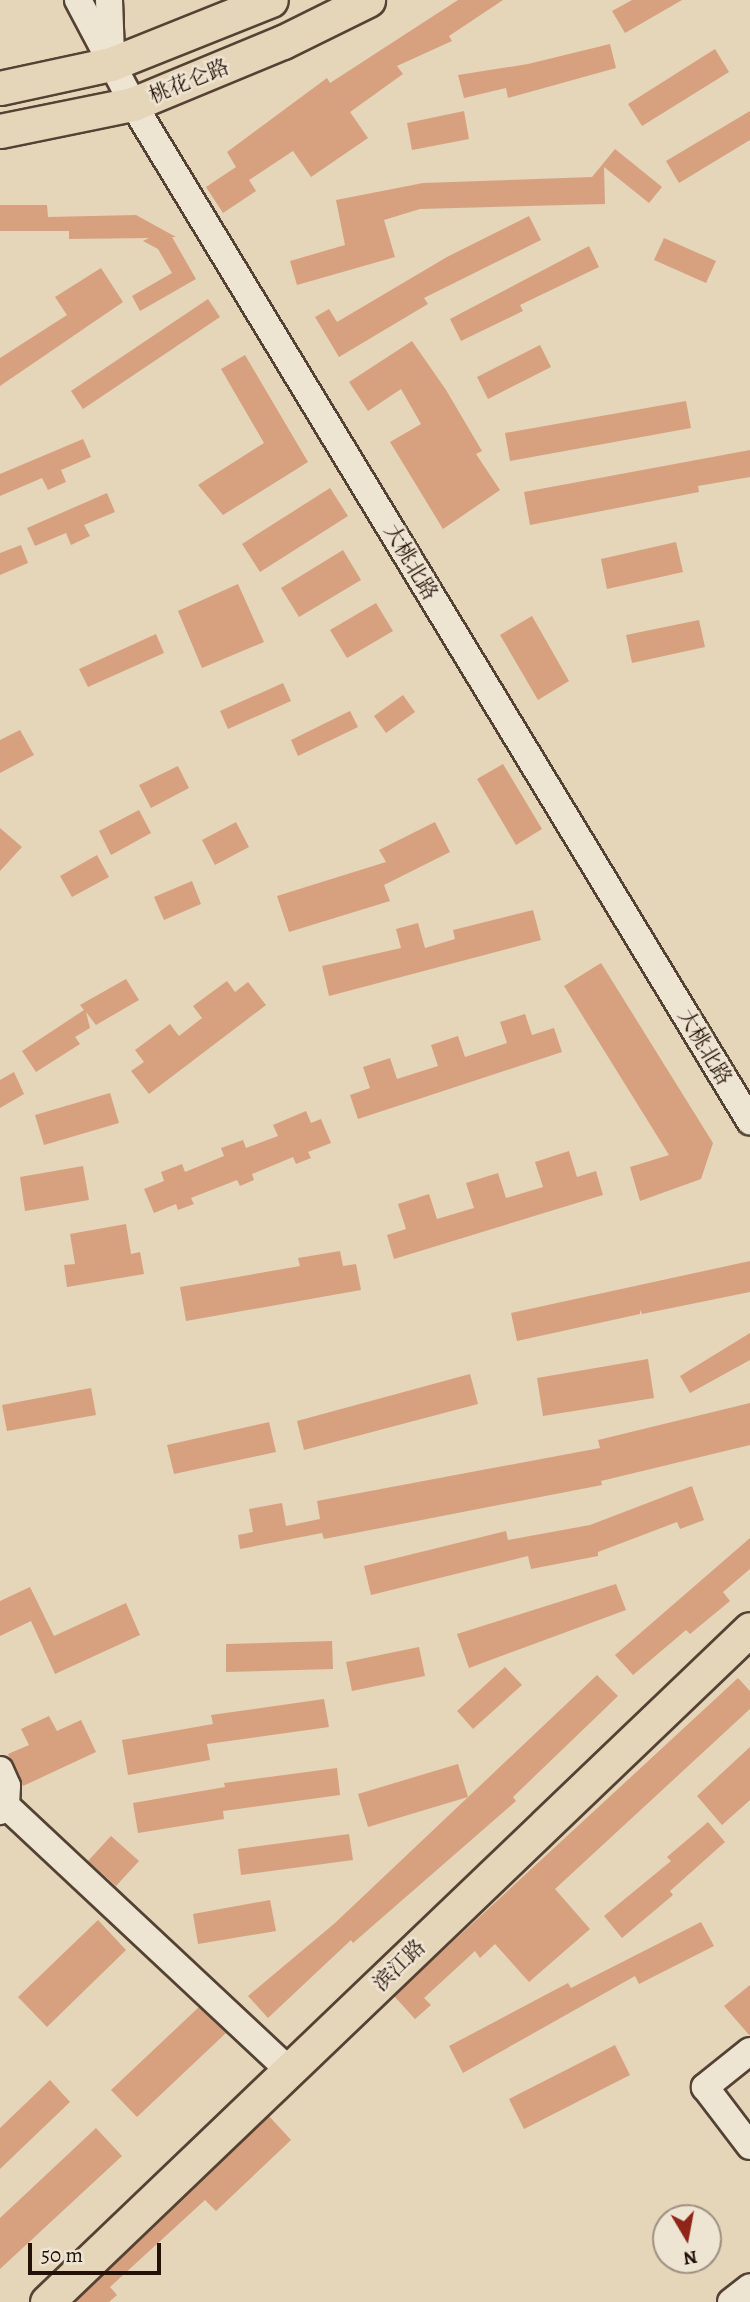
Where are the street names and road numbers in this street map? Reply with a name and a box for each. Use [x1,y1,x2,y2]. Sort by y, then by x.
street label: 桃花仑路 [145,54,233,108]
street label: 大桃北路 [379,520,443,604]
street label: 大桃北路 [673,1005,737,1089]
street label: 滨江路 [368,1934,430,1996]

